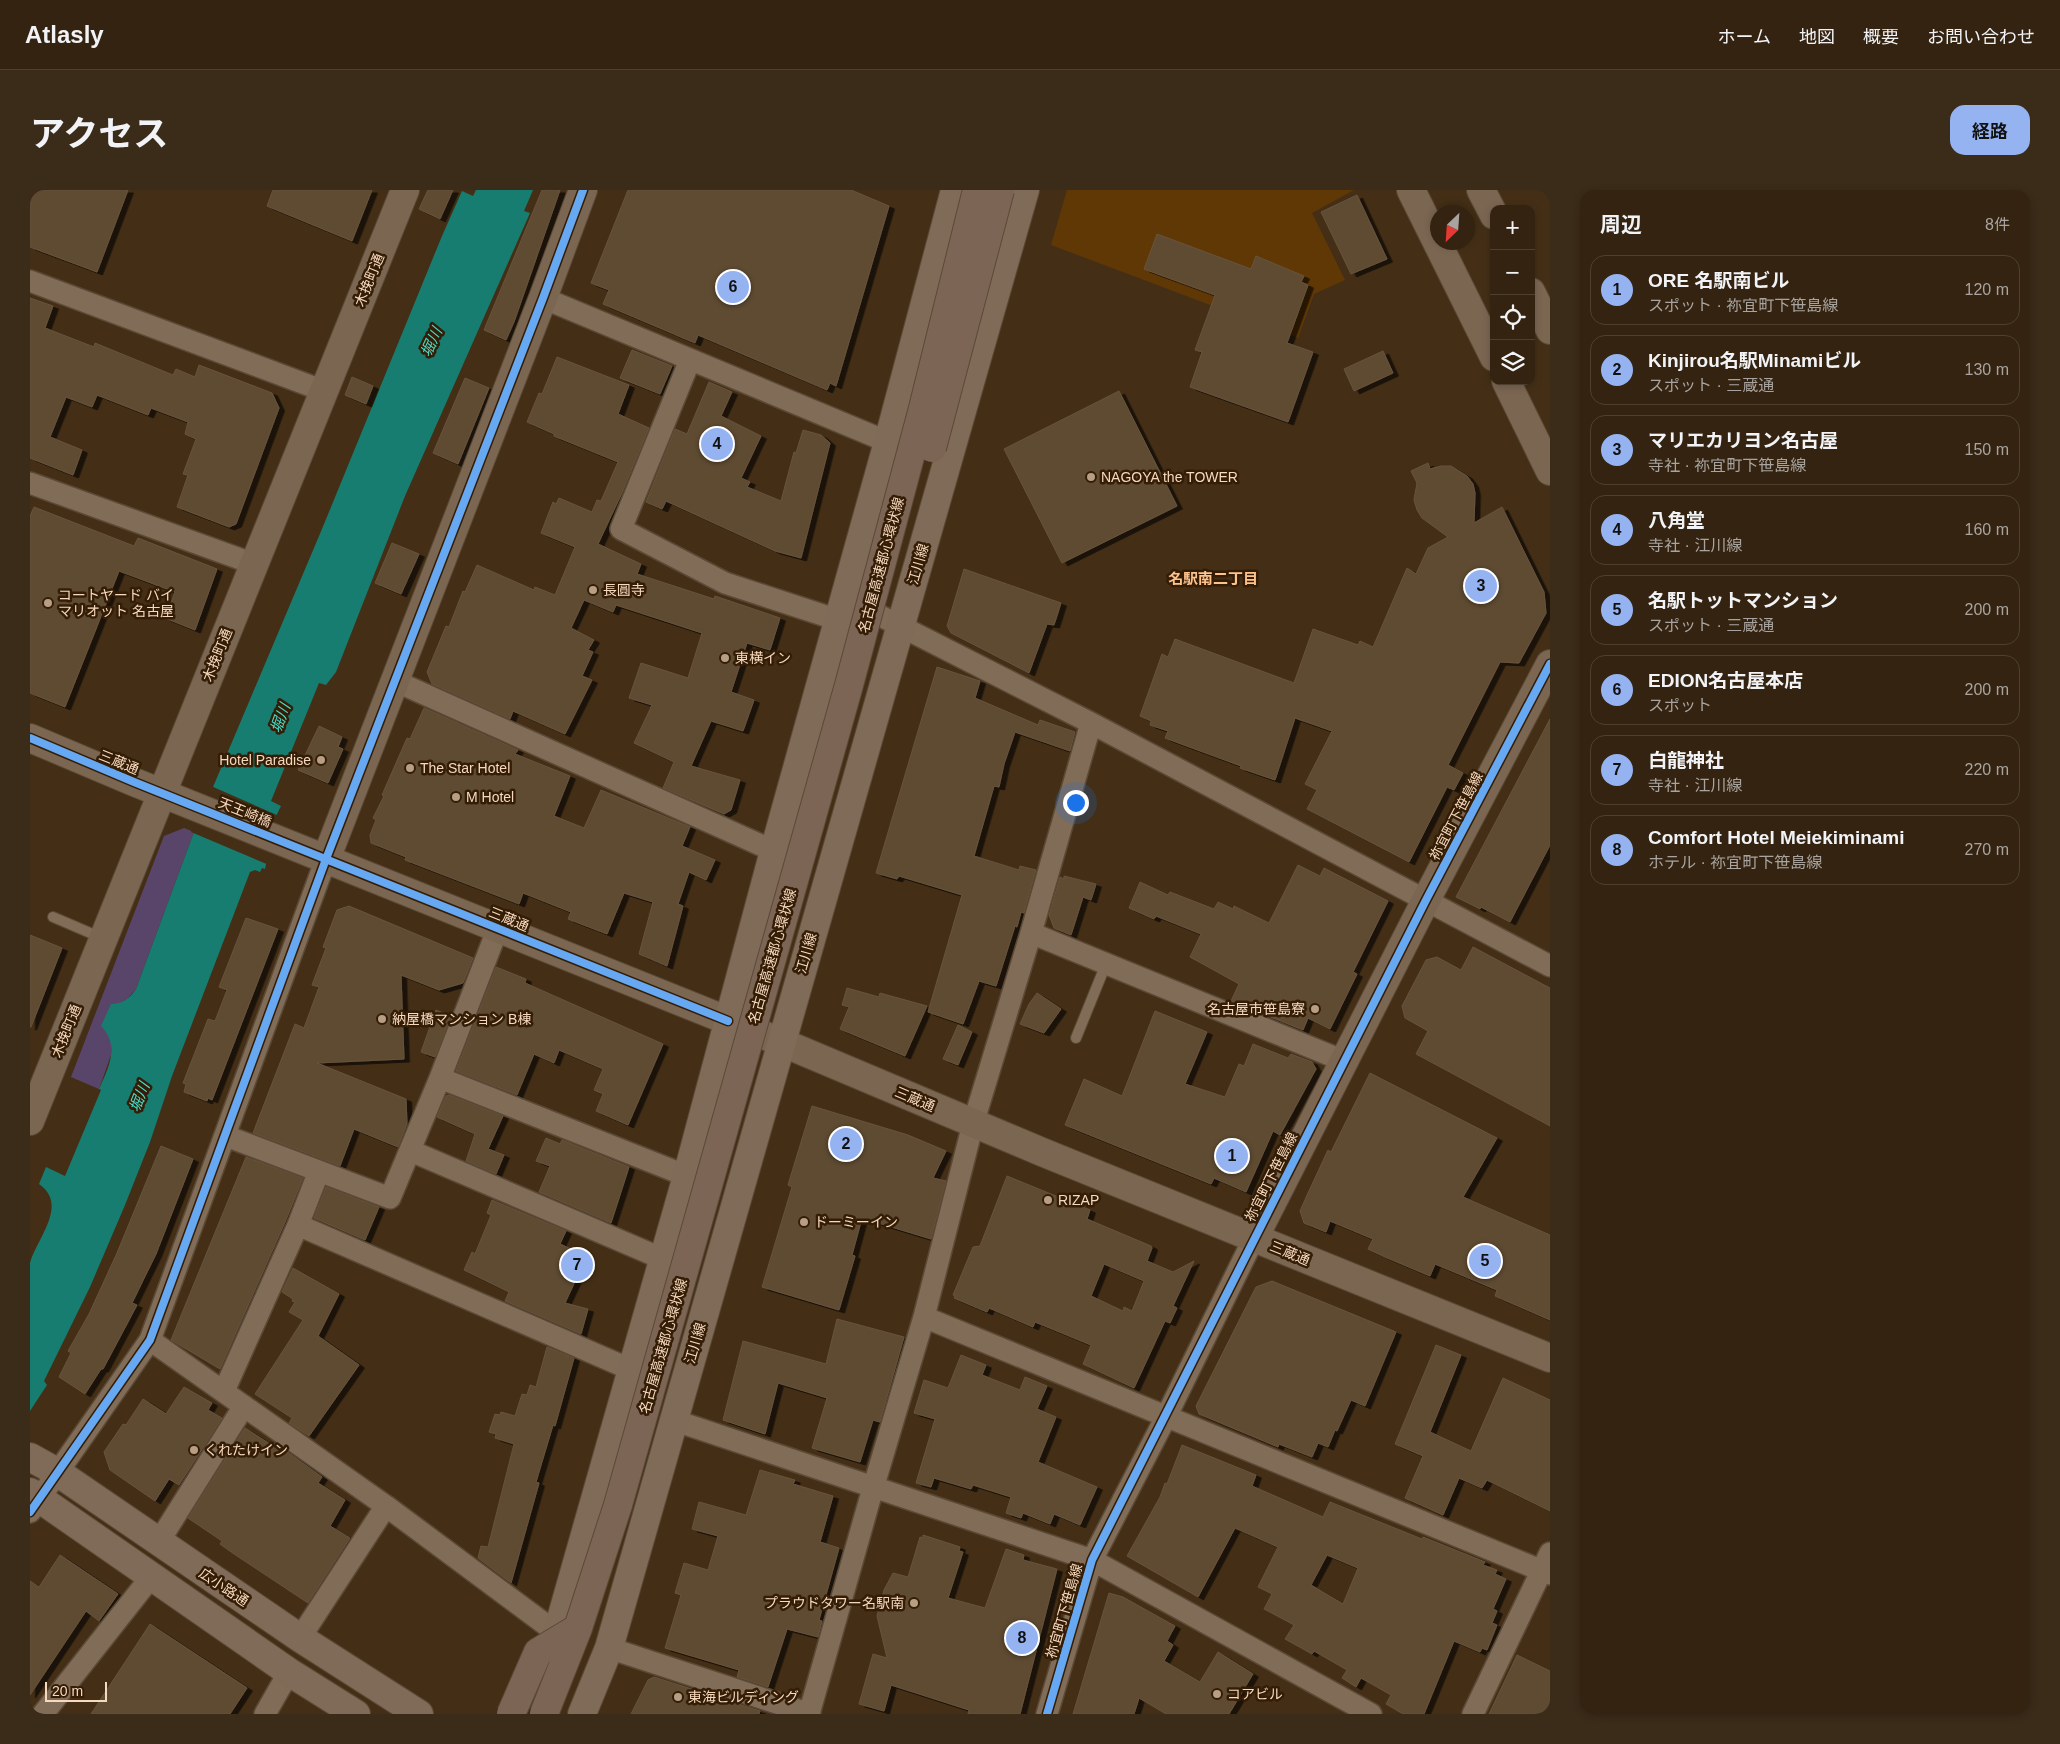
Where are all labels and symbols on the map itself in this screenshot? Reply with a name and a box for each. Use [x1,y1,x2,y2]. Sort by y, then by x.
north arrow [1430,205,1475,250]
street label: 木挽町通 [351,251,387,309]
pin: 6 [717,268,749,306]
water label: 堀川 [417,323,446,359]
pin: 4 [701,425,733,463]
place label: NAGOYA the TOWER [1101,469,1238,485]
marker: NAGOYA the TOWER [1085,471,1097,483]
street label: 名古屋高速都心環状線 [855,495,907,635]
street label: 江川線 [905,542,931,586]
pin: 3 [1465,567,1497,605]
district label: 名駅南二丁目 [1168,570,1258,587]
place label: 長圓寺 [603,582,645,598]
marker: 長圓寺 [587,584,599,596]
place label: コートヤード バイ マリオット 名古屋 [58,587,174,619]
marker: コートヤード バイ マリオット 名古屋 [42,597,54,609]
street label: 木挽町通 [199,626,235,684]
place label: 東横イン [735,650,791,666]
marker: 東横イン [719,652,731,664]
water label: 堀川 [267,699,294,735]
street label: 三蔵通 [97,747,141,777]
place label: Hotel Paradise [219,752,311,768]
marker: Hotel Paradise [315,754,327,766]
place label: The Star Hotel [420,760,510,776]
marker: The Star Hotel [404,762,416,774]
street label: 祢宜町下笹島線 [1426,769,1486,863]
place label: M Hotel [466,789,514,805]
your location [1063,790,1089,816]
marker: M Hotel [450,791,462,803]
street label: 天王崎橋 [216,794,274,830]
street label: 名古屋高速都心環状線 [745,887,799,1025]
street label: 三蔵通 [487,904,531,934]
street label: 江川線 [793,931,819,975]
place label: 名古屋市笹島寮 [1207,1001,1305,1017]
street label: 木挽町通 [48,1002,84,1060]
marker: 名古屋市笹島寮 [1309,1003,1321,1015]
place label: 納屋橋マンション B棟 [392,1011,531,1027]
marker: 納屋橋マンション B棟 [376,1013,388,1025]
water label: 堀川 [125,1078,153,1114]
street label: 三蔵通 [893,1083,937,1115]
pin: 2 [830,1125,862,1163]
street label: 祢宜町下笹島線 [1242,1130,1300,1224]
pin: 1 [1216,1137,1248,1175]
place label: RIZAP [1058,1192,1099,1208]
marker: RIZAP [1042,1194,1054,1206]
place label: ドーミーイン [814,1214,898,1230]
marker: ドーミーイン [798,1216,810,1228]
street label: 三蔵通 [1268,1238,1312,1268]
pin: 5 [1469,1242,1501,1280]
pin: 7 [561,1246,593,1284]
street label: 名古屋高速都心環状線 [636,1277,690,1415]
street label: 江川線 [682,1321,708,1365]
place label: くれたけイン [204,1442,288,1458]
marker: くれたけイン [188,1444,200,1456]
street label: 祢宜町下笹島線 [1043,1562,1085,1660]
street label: 広小路通 [196,1565,252,1609]
place label: プラウドタワー名駅南 [764,1595,904,1611]
marker: プラウドタワー名駅南 [908,1597,920,1609]
pin: 8 [1006,1619,1038,1657]
scale bar [45,1679,108,1702]
place label: コアビル [1227,1686,1283,1702]
marker: コアビル [1211,1688,1223,1700]
place label: 東海ビルディング [688,1689,799,1705]
marker: 東海ビルディング [672,1691,684,1703]

